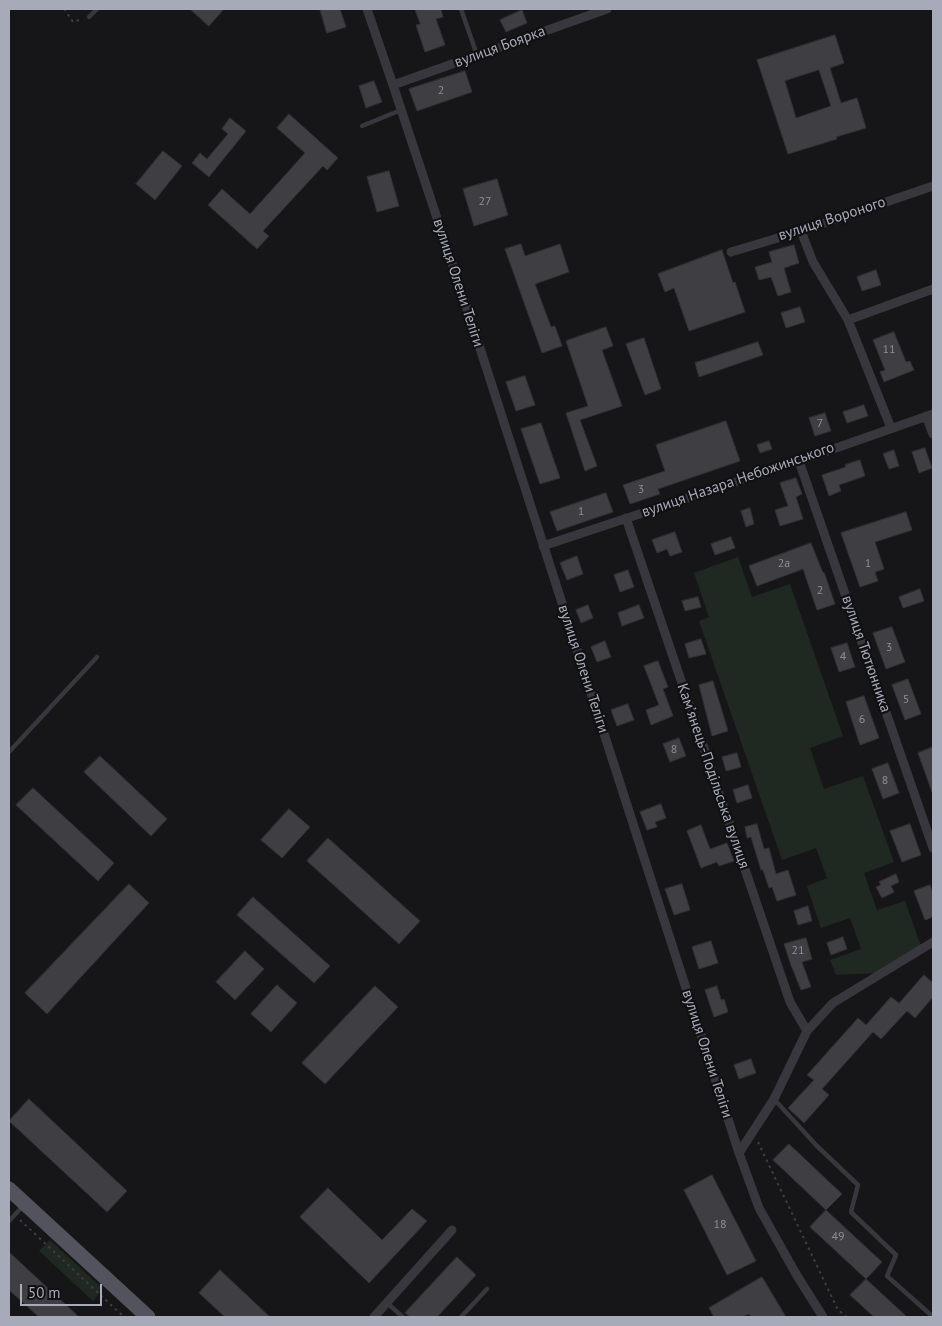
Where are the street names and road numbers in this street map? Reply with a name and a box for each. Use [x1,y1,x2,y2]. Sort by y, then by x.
street label: вулиця Боярка [452,22,548,72]
street label: вулиця Вороного [776,193,888,245]
street label: вулиця Олени Теліги [429,217,487,349]
street label: вулиця Назара Небожинського [639,439,837,521]
street label: вулиця Тютюнника [838,593,894,715]
street label: вулиця Олени Теліги [554,603,612,735]
street label: Камʼянець-Подільська вулиця [673,681,753,871]
street label: вулиця Олени Теліги [678,988,736,1120]

